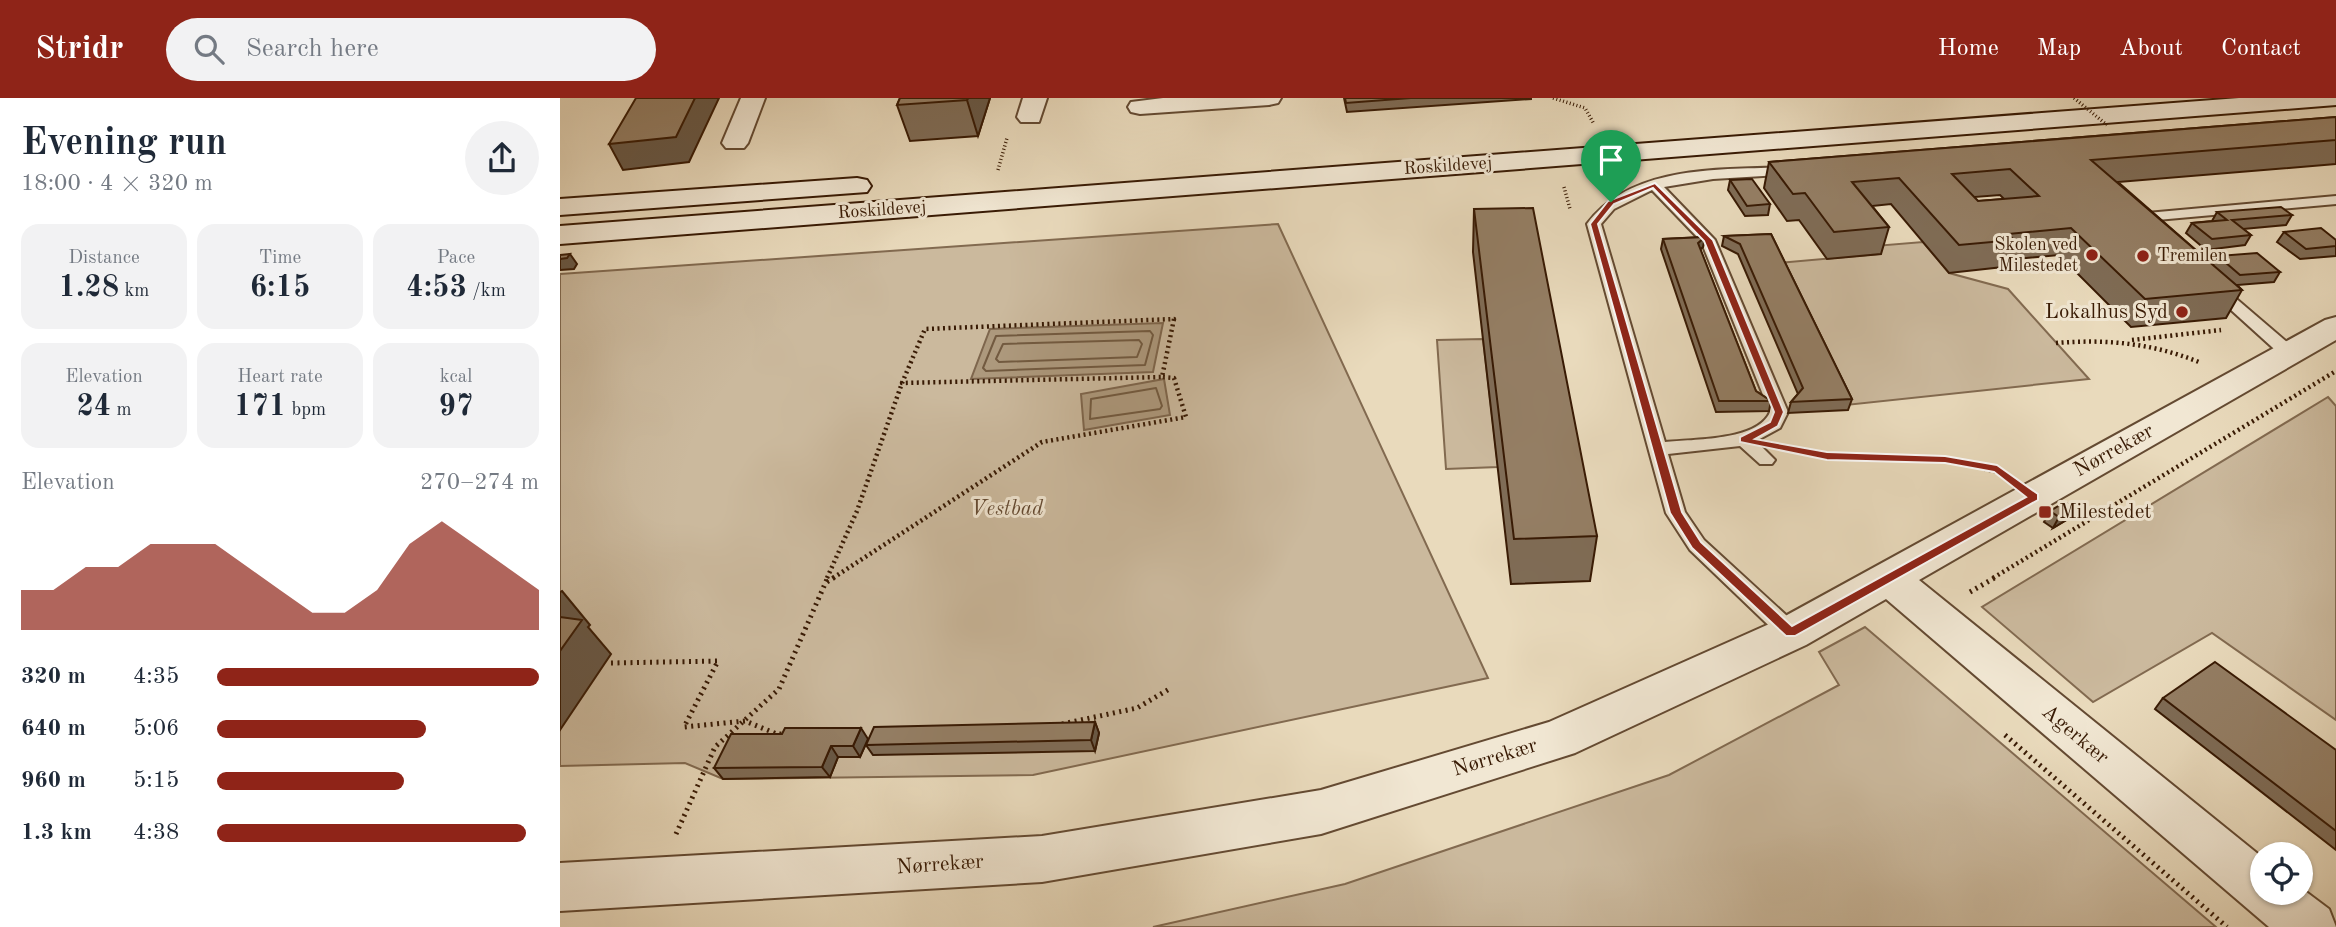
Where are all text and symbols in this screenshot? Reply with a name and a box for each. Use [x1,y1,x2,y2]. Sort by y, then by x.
search box [166,18,656,81]
icon: search [190,30,228,68]
text: Stridr [35,33,124,66]
text: Search here [246,36,379,62]
text: Home [1938,37,1999,61]
text: Map [2037,37,2081,61]
text: About [2119,37,2183,61]
text: Contact [2221,37,2301,61]
button: share [465,121,539,195]
text: Evening run [21,125,227,163]
pin [1581,130,1641,202]
icon: arrive [1592,141,1630,179]
street label: Roskildevej [1403,154,1493,178]
text: 18:00 · 4 × 320 m [21,172,213,195]
street label: Roskildevej [837,198,927,222]
place label: Skolen ved Milestedet [1994,236,2078,275]
marker: Skolen ved Milestedet [2084,247,2100,263]
place label: Tremilen [2157,247,2228,265]
marker: Tremilen [2135,248,2151,264]
text: Distance [68,249,140,268]
text: Time [259,249,301,268]
text: Pace [437,249,475,268]
text: 1.28 [59,273,119,303]
text: 6:15 [250,273,310,303]
text: 4:53 [406,273,467,303]
text: km [119,282,149,301]
text: /km [467,282,506,301]
place label: Lokalhus Syd [2045,302,2168,323]
marker: Lokalhus Syd [2174,304,2190,320]
text: Elevation [65,368,143,387]
text: Heart rate [237,368,323,387]
text: kcal [440,368,472,387]
text: 24 [76,392,111,422]
text: 171 [234,392,286,422]
text: 97 [439,392,473,422]
text: m [111,401,132,420]
text: bpm [286,401,326,420]
street label: Nørrekær [2071,420,2158,481]
text: Elevation [21,471,115,494]
text: 270–274 m [420,471,539,494]
park label: Vestbad [971,499,1044,520]
place label: Milestedet [2059,502,2152,523]
marker: Milestedet [2037,504,2053,520]
text: 320 m [21,665,86,688]
text: 4:35 [133,665,179,688]
street label: Agerkær [2038,701,2113,769]
text: 640 m [21,717,86,740]
text: 5:06 [133,717,179,740]
street label: Nørrekær [1450,735,1540,781]
text: 960 m [21,769,86,792]
text: 5:15 [133,769,179,792]
text: 1.3 km [21,821,92,844]
text: 4:38 [133,821,179,844]
map controls [2250,842,2313,905]
button: locate [2250,842,2313,905]
street label: Nørrekær [896,851,985,879]

